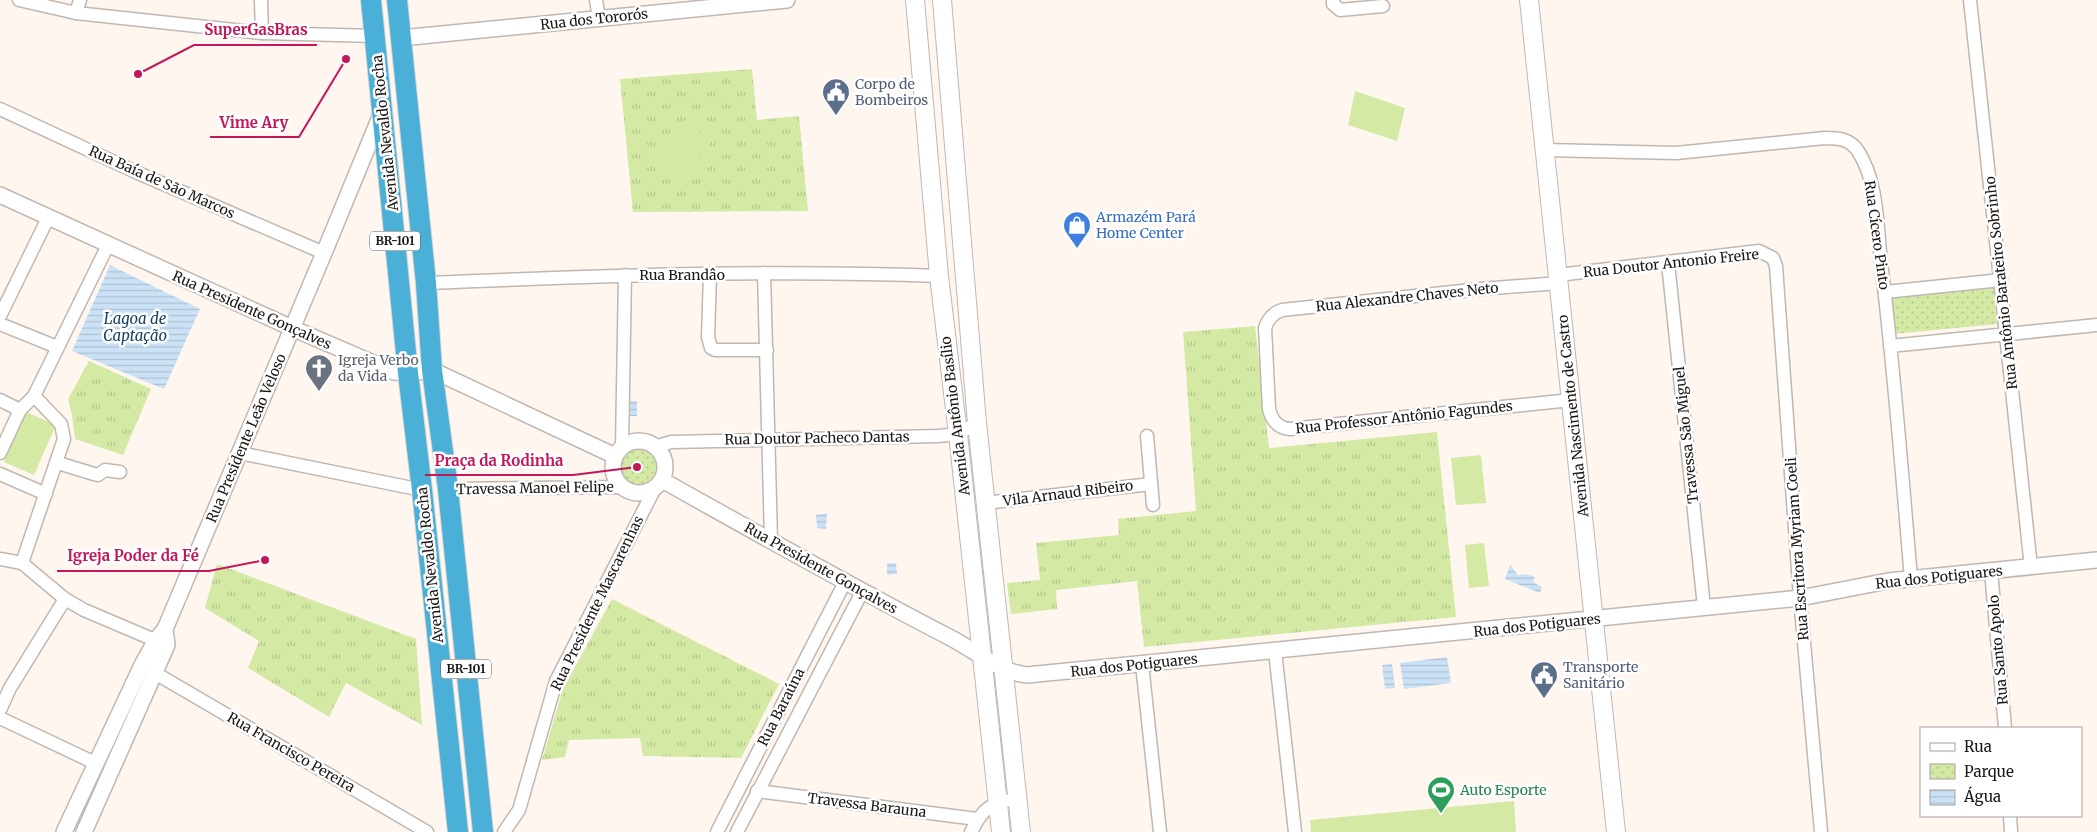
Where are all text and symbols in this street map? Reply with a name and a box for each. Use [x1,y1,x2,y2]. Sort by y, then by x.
street label: Rua dos Tororós [539,4,649,34]
callout: SuperGasBras [194,15,317,45]
text: SuperGasBras [204,20,308,39]
street label: Avenida Nevaldo Rocha [368,54,402,213]
place label: Corpo de Bombeiros [855,75,928,109]
public building icon: Corpo de Bombeiros [821,77,851,116]
callout: Vime Ary [210,107,299,137]
text: Vime Ary [219,113,289,132]
street label: Rua Baía de São Marcos [86,142,238,222]
street label: Rua Antônio Barateiro Sobrinho [1981,175,2021,391]
street label: Rua Cícero Pinto [1860,179,1894,291]
place label: Armazém Pará Home Center [1095,208,1196,242]
shop icon: Armazém Pará Home Center [1062,210,1092,249]
road number: BR-101 [370,232,420,250]
street label: Rua Doutor Antonio Freire [1582,245,1760,281]
street label: Rua Brandâo [639,266,725,284]
street label: Rua Presidente Gonçalves [170,267,334,353]
street label: Rua Alexandre Chaves Neto [1315,278,1499,316]
water label: Lagoa de Captação [103,309,167,345]
street label: Avenida Nascimento de Castro [1553,314,1593,519]
street label: Avenida Antônio Basílio [936,335,974,498]
street label: Rua Presidente Leão Veloso [202,351,290,525]
place label: Igreja Verbo da Vida [338,351,419,385]
church icon: Igreja Verbo da Vida [304,353,334,392]
street label: Travessa São Miguel [1670,365,1702,505]
street label: Rua Professor Antônio Fagundes [1294,397,1514,437]
street label: Rua Doutor Pacheco Dantas [724,427,910,449]
callout: Praça da Rodinha [425,445,573,475]
text: Praça da Rodinha [435,451,564,470]
street label: Rua Escritora Myriam Coeli [1782,456,1812,641]
street label: Vila Arnaud Ribeiro [1001,476,1134,510]
street label: Travessa Manoel Felipe [456,478,614,498]
street label: Avenida Nevaldo Rocha [413,486,447,645]
street label: Rua Presidente Mascarenhas [547,512,647,693]
street label: Rua Presidente Gonçalves [741,518,901,618]
callout: Igreja Poder da Fé [57,541,209,571]
text: Igreja Poder da Fé [67,546,199,565]
street label: Rua dos Potiguares [1874,561,2004,593]
street label: Rua Santo Apolo [1984,594,2012,706]
street label: Rua dos Potiguares [1472,609,1602,641]
street label: Rua dos Potiguares [1069,649,1199,681]
place label: Transporte Sanitário [1563,658,1638,692]
road number: BR-101 [441,660,491,679]
public building icon: Transporte Sanitário [1529,660,1559,699]
street label: Rua Baraúna [754,664,809,749]
street label: Rua Francisco Pereira [224,708,359,796]
legend [1920,727,2082,817]
text: Rua [1964,737,1992,756]
text: Parque [1964,762,2014,781]
sports icon: Auto Esporte [1426,775,1456,814]
place label: Auto Esporte [1459,781,1547,799]
text: Água [1963,786,2001,806]
street label: Travessa Barauna [807,789,928,821]

